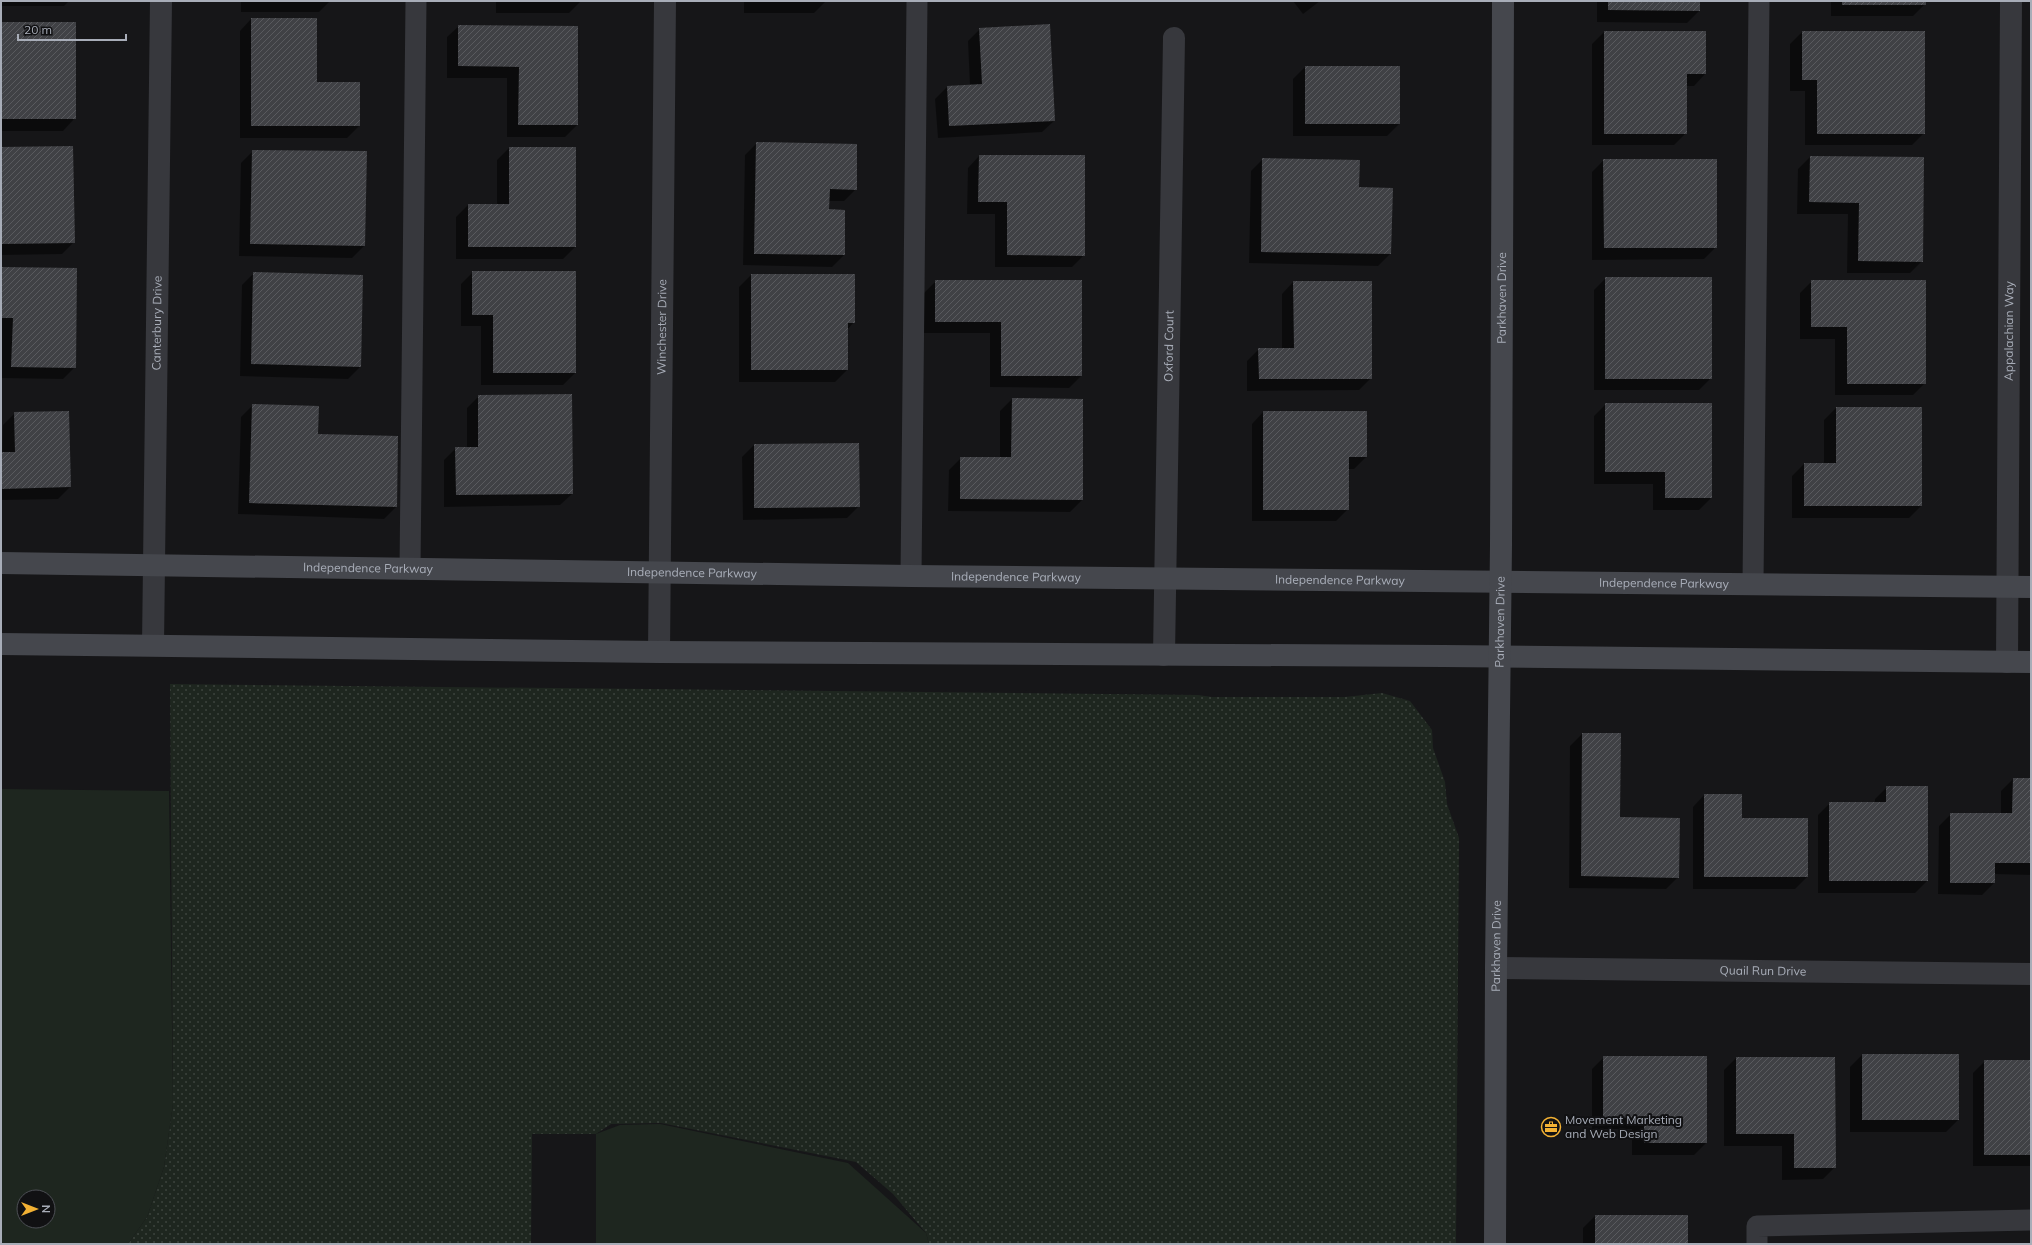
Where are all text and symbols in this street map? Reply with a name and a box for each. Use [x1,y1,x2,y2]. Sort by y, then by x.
scale bar [18,16,126,42]
text: 20 m [24,22,52,37]
street label: Parkhaven Drive [1494,252,1509,344]
street label: Canterbury Drive [148,276,165,370]
street label: Winchester Drive [654,279,669,375]
street label: Appalachian Way [2001,280,2016,381]
street label: Oxford Court [1160,310,1177,382]
street label: Independence Parkway [303,559,434,576]
street label: Independence Parkway [627,564,758,581]
street label: Independence Parkway [951,568,1082,585]
street label: Independence Parkway [1275,572,1406,588]
street label: Independence Parkway [1599,575,1730,591]
street label: Parkhaven Drive [1492,576,1508,668]
street label: Parkhaven Drive [1488,900,1504,992]
street label: Quail Run Drive [1720,963,1806,978]
place label: Movement Marketing and Web Design [1565,1112,1682,1141]
office icon: Movement Marketing and Web Design [1540,1116,1562,1138]
north arrow [16,1189,56,1229]
text: N [39,1205,53,1213]

